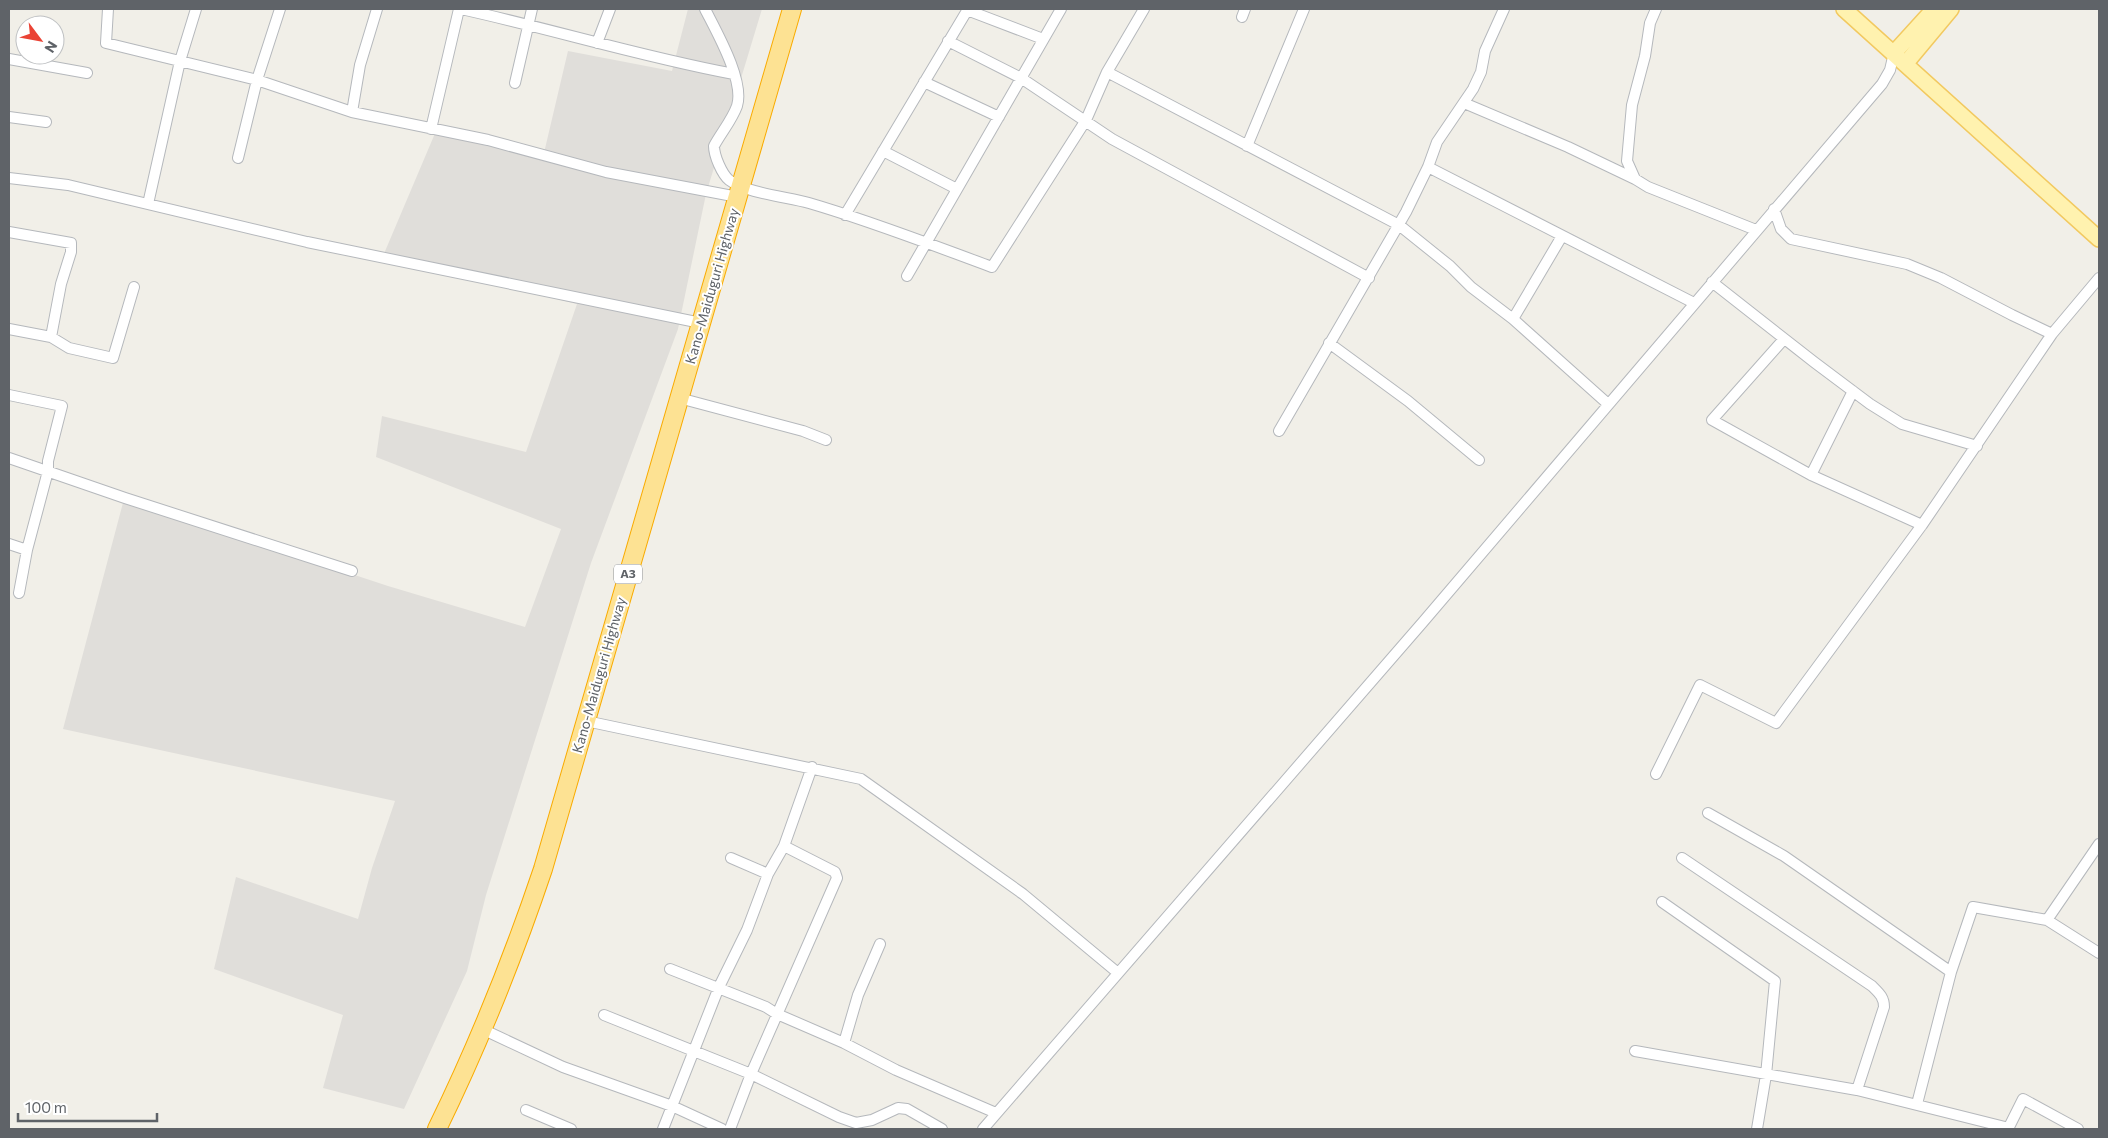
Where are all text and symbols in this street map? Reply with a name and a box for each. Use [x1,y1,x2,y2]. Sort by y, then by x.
north arrow [15,15,65,65]
text: N [41,38,61,56]
street label: Kano-Maiduguri Highway [681,206,742,366]
road number: A3 [614,564,642,584]
street label: Kano-Maiduguri Highway [568,595,629,755]
scale bar [18,1090,156,1122]
text: 100 m [25,1098,67,1116]

